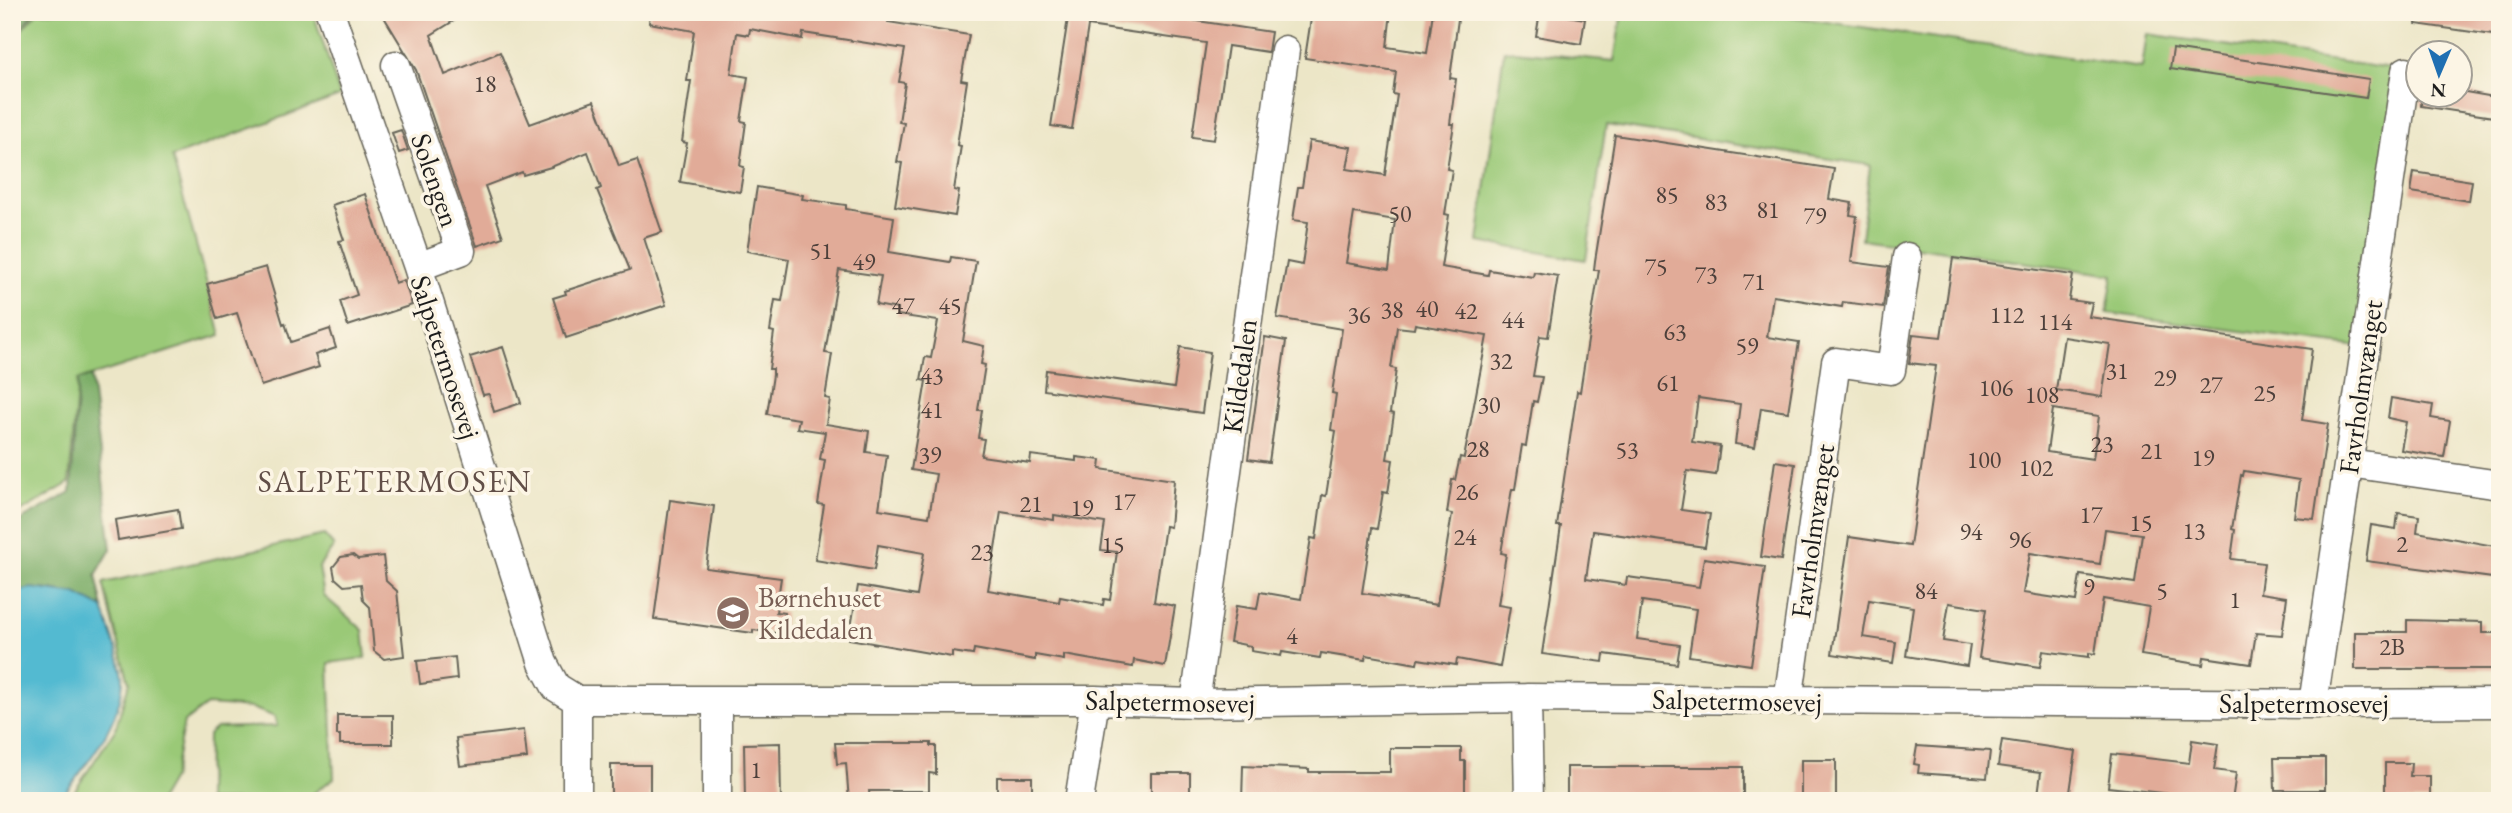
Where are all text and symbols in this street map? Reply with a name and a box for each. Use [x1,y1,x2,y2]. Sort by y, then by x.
north arrow [2404,38,2474,108]
house number: 18 [473,68,497,99]
text: N [2430,78,2447,103]
street label: Solengen [403,128,469,232]
house number: 85 [1655,179,1679,210]
house number: 83 [1704,186,1728,217]
house number: 81 [1756,194,1780,225]
house number: 50 [1388,198,1412,229]
house number: 79 [1803,200,1827,231]
house number: 51 [809,235,833,266]
house number: 49 [852,246,876,277]
house number: 75 [1644,251,1668,282]
house number: 73 [1694,259,1718,290]
house number: 71 [1742,266,1766,297]
street label: Salpetermosevej [403,271,489,443]
house number: 47 [891,290,915,321]
house number: 45 [938,290,962,321]
house number: 40 [1415,293,1439,324]
house number: 38 [1380,294,1404,325]
house number: 42 [1454,295,1478,326]
street label: Favrholmvænget [2330,297,2390,476]
house number: 36 [1347,299,1371,330]
house number: 112 [1990,299,2025,330]
house number: 44 [1501,304,1525,335]
house number: 114 [2038,306,2073,337]
street label: Kildedalen [1213,316,1265,436]
house number: 63 [1663,316,1687,347]
house number: 59 [1735,330,1759,361]
house number: 32 [1489,345,1513,376]
house number: 31 [2105,355,2129,386]
house number: 43 [920,360,944,391]
house number: 29 [2153,362,2177,393]
house number: 61 [1656,367,1680,398]
house number: 27 [2199,369,2223,400]
house number: 106 [1979,372,2013,403]
house number: 25 [2253,377,2277,408]
house number: 108 [2025,379,2059,410]
house number: 30 [1477,389,1501,420]
house number: 41 [920,394,944,425]
house number: 23 [2090,428,2114,459]
house number: 28 [1466,433,1490,464]
house number: 53 [1615,434,1639,465]
house number: 21 [2140,435,2164,466]
house number: 39 [918,439,942,470]
street label: Favrholmvænget [1782,441,1842,620]
house number: 19 [2191,442,2215,473]
house number: 100 [1967,444,2001,475]
house number: 102 [2019,452,2054,483]
district label: SALPETERMOSEN [258,462,532,501]
house number: 26 [1455,476,1479,507]
house number: 17 [1112,486,1136,517]
house number: 21 [1019,488,1043,519]
house number: 19 [1070,492,1094,523]
house number: 17 [2079,499,2103,530]
house number: 15 [2129,507,2153,538]
house number: 13 [2182,515,2206,546]
house number: 94 [1959,516,1983,547]
house number: 24 [1453,521,1477,552]
house number: 96 [2008,524,2032,555]
house number: 2 [2396,528,2408,559]
house number: 15 [1101,529,1125,560]
house number: 23 [970,536,994,567]
house number: 9 [2083,571,2095,602]
house number: 84 [1914,575,1938,606]
house number: 5 [2156,575,2168,606]
place label: Børnehuset Kildedalen [758,579,881,647]
house number: 1 [2229,584,2241,615]
school or university icon: Børnehuset Kildedalen [714,594,752,632]
house number: 4 [1286,620,1298,651]
house number: 2B [2379,631,2405,662]
street label: Salpetermosevej [1652,681,1822,719]
street label: Salpetermosevej [1085,682,1255,720]
street label: Salpetermosevej [2219,685,2389,721]
house number: 1 [750,754,762,785]

